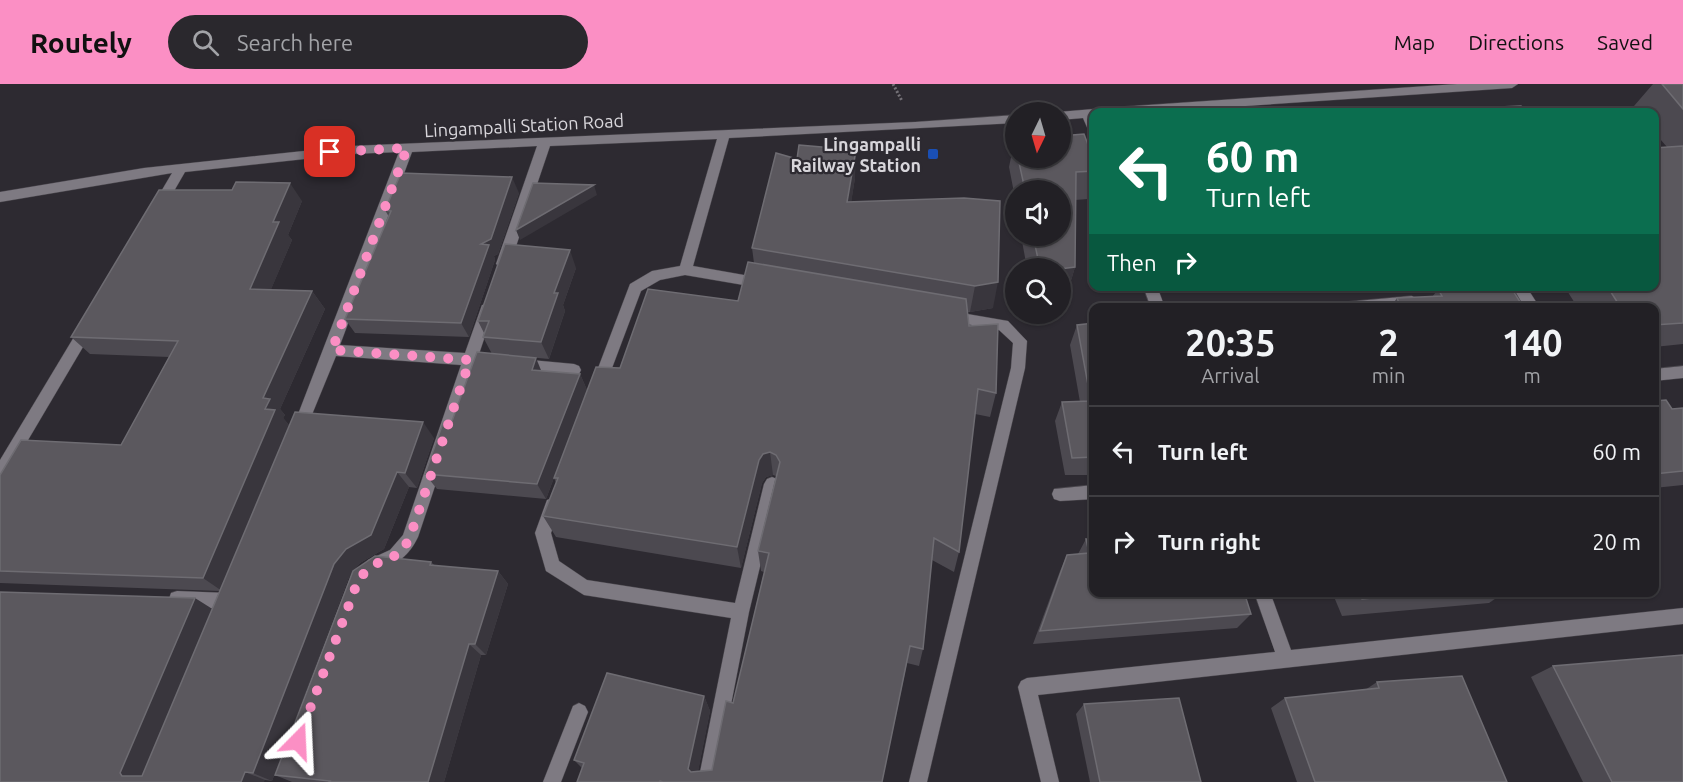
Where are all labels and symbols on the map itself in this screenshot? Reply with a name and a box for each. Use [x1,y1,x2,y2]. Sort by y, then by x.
north arrow [1005,102,1071,168]
street label: Lingampalli Station Road [423,110,625,140]
pin [304,126,355,177]
place label: Lingampalli Railway Station [791,134,921,175]
marker: Lingampalli Railway Station [926,147,940,161]
position arrow [266,709,330,773]

